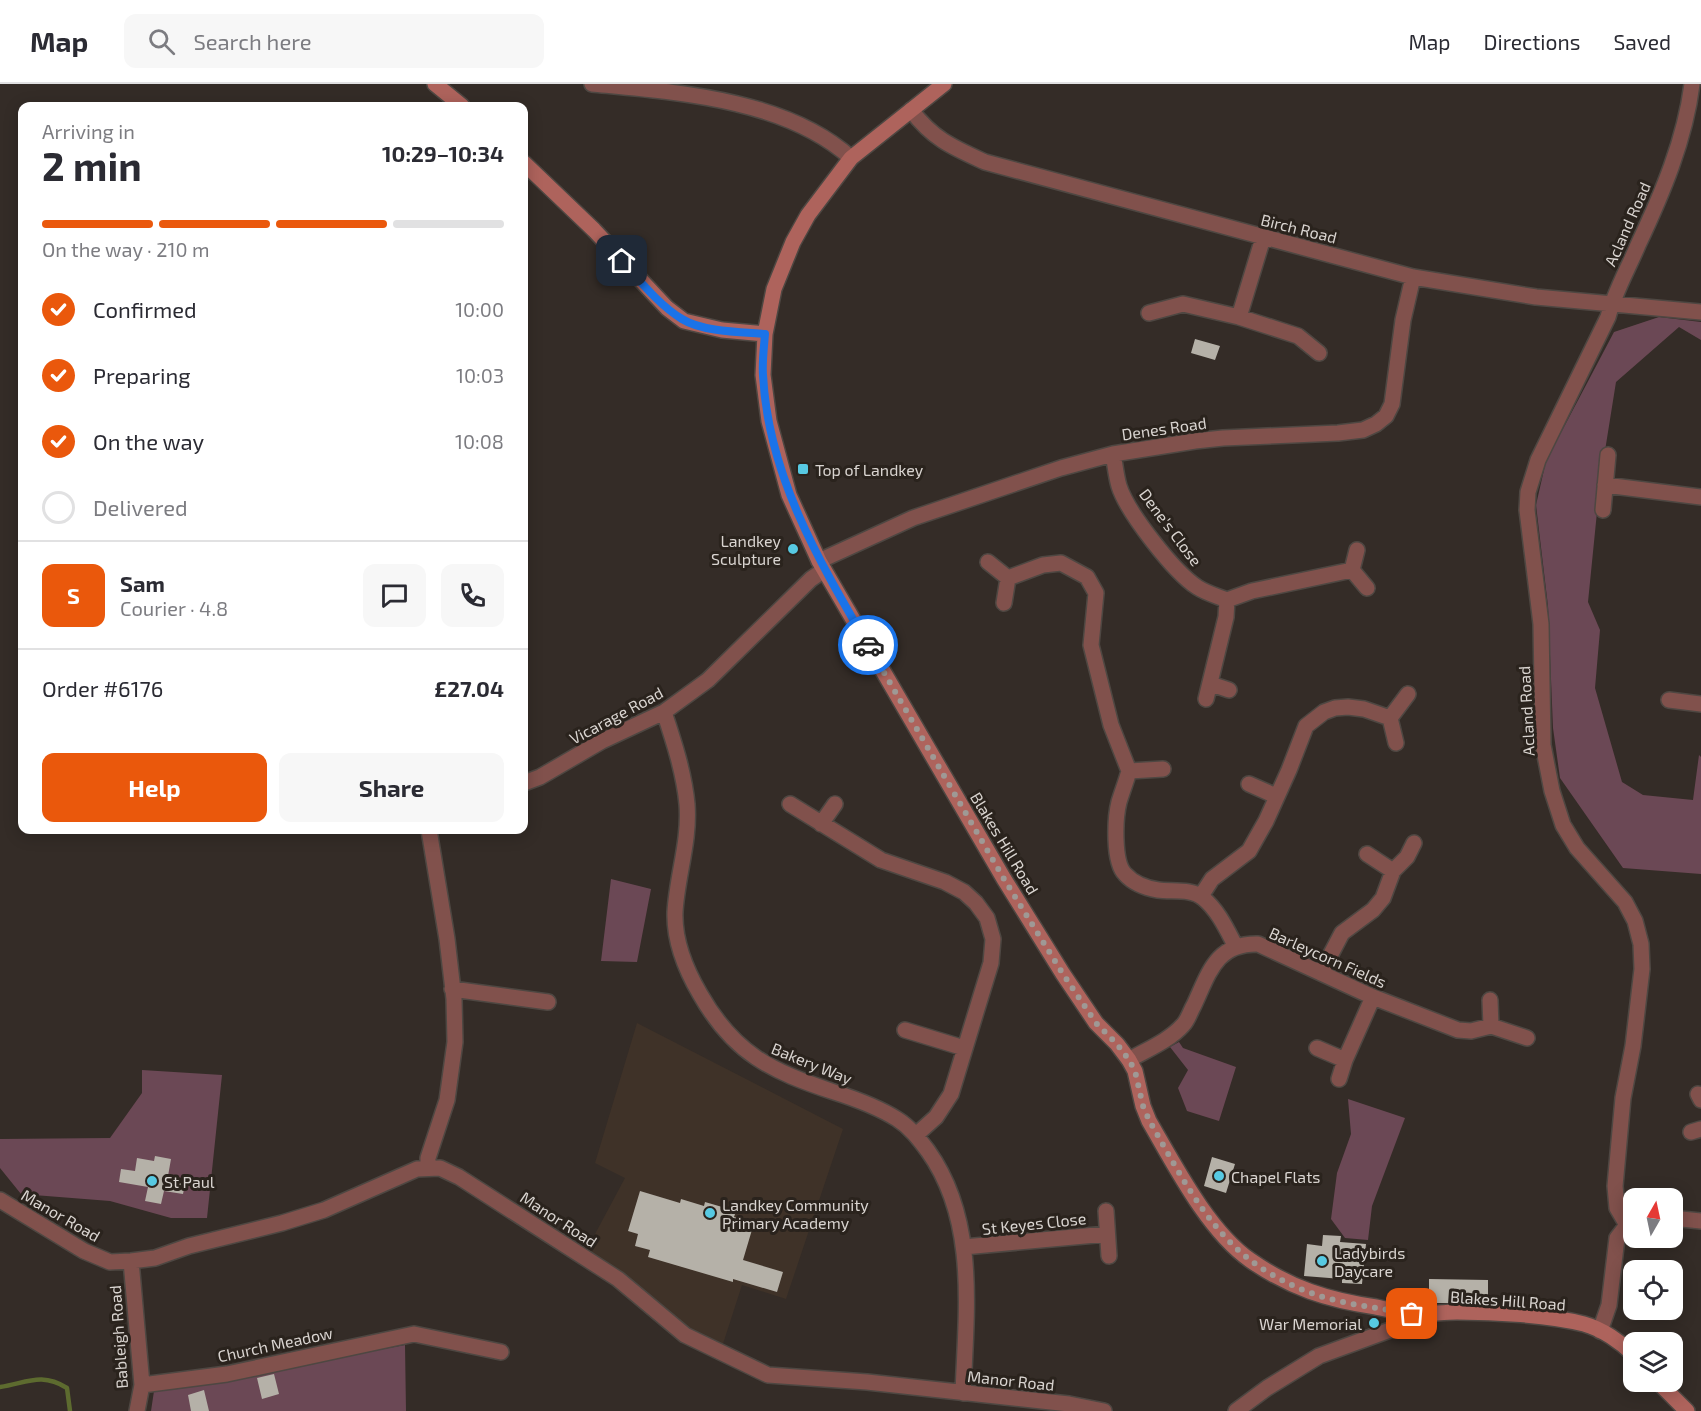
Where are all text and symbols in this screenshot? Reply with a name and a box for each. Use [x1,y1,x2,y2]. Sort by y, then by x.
search box [124,14,544,68]
text: Map [30,24,88,58]
icon: search [145,25,178,58]
text: Search here [193,28,312,54]
text: Map [1408,29,1451,54]
text: Directions [1484,29,1580,54]
text: Saved [1613,29,1671,54]
text: Arriving in [42,119,135,143]
text: 10:29–10:34 [382,140,504,166]
text: 2 min [42,142,142,189]
street label: Acland Road [1600,179,1654,269]
street label: Birch Road [1259,209,1339,247]
pin [596,235,647,286]
text: On the way · 210 m [42,237,210,261]
icon: home [605,244,638,277]
icon: check [42,293,75,326]
text: Confirmed [93,296,197,322]
text: 10:00 [455,297,504,321]
icon: check [42,359,75,392]
text: Preparing [93,362,191,388]
text: 10:03 [456,363,504,387]
street label: Denes Road [1120,413,1208,443]
icon: check [42,425,75,458]
text: On the way [93,428,204,454]
text: 10:08 [455,429,504,453]
place label: Top of Landkey [815,460,924,479]
marker: Top of Landkey [796,462,810,476]
street label: Dene's Close [1136,485,1206,569]
text: Delivered [93,494,188,520]
place label: Landkey Sculpture [711,531,782,568]
marker: Landkey Sculpture [786,542,800,556]
button: chat [363,564,426,627]
button: phone [441,564,504,627]
text: Sam [120,570,165,596]
text: S [67,582,80,608]
text: Courier · 4.8 [120,596,228,620]
courier [838,615,898,675]
icon: car [852,629,885,662]
street label: Acland Road [1514,665,1538,757]
text: Order #6176 [42,675,163,701]
text: £27.04 [434,675,504,701]
street label: Vicarage Road [566,682,666,748]
button: Help [42,753,267,822]
button: Share [279,753,504,822]
street label: Blakes Hill Road [967,788,1043,898]
street label: Barleycorn Fields [1267,923,1389,991]
street label: Bakery Way [769,1038,856,1088]
place label: Chapel Flats [1231,1167,1320,1186]
marker: Chapel Flats [1212,1169,1226,1183]
place label: St Paul [164,1172,215,1191]
marker: St Paul [145,1174,159,1188]
street label: Manor Road [18,1185,104,1245]
street label: Manor Road [517,1187,601,1251]
north arrow [1623,1188,1683,1248]
map controls [1623,1188,1683,1392]
place label: Landkey Community Primary Academy [722,1195,869,1232]
marker: Landkey Community Primary Academy [703,1206,717,1220]
street label: St Keyes Close [981,1208,1087,1238]
place label: Ladybirds Daycare [1334,1243,1405,1280]
marker: Ladybirds Daycare [1315,1254,1329,1268]
button: locate [1623,1260,1683,1320]
street label: Bableigh Road [105,1285,131,1389]
street label: Blakes Hill Road [1450,1286,1566,1314]
pin [1386,1288,1437,1339]
icon: bag [1395,1297,1428,1330]
place label: War Memorial [1259,1314,1362,1333]
marker: War Memorial [1367,1316,1381,1330]
street label: Church Meadow [216,1323,334,1365]
button: layers [1623,1332,1683,1392]
street label: Manor Road [966,1366,1056,1394]

